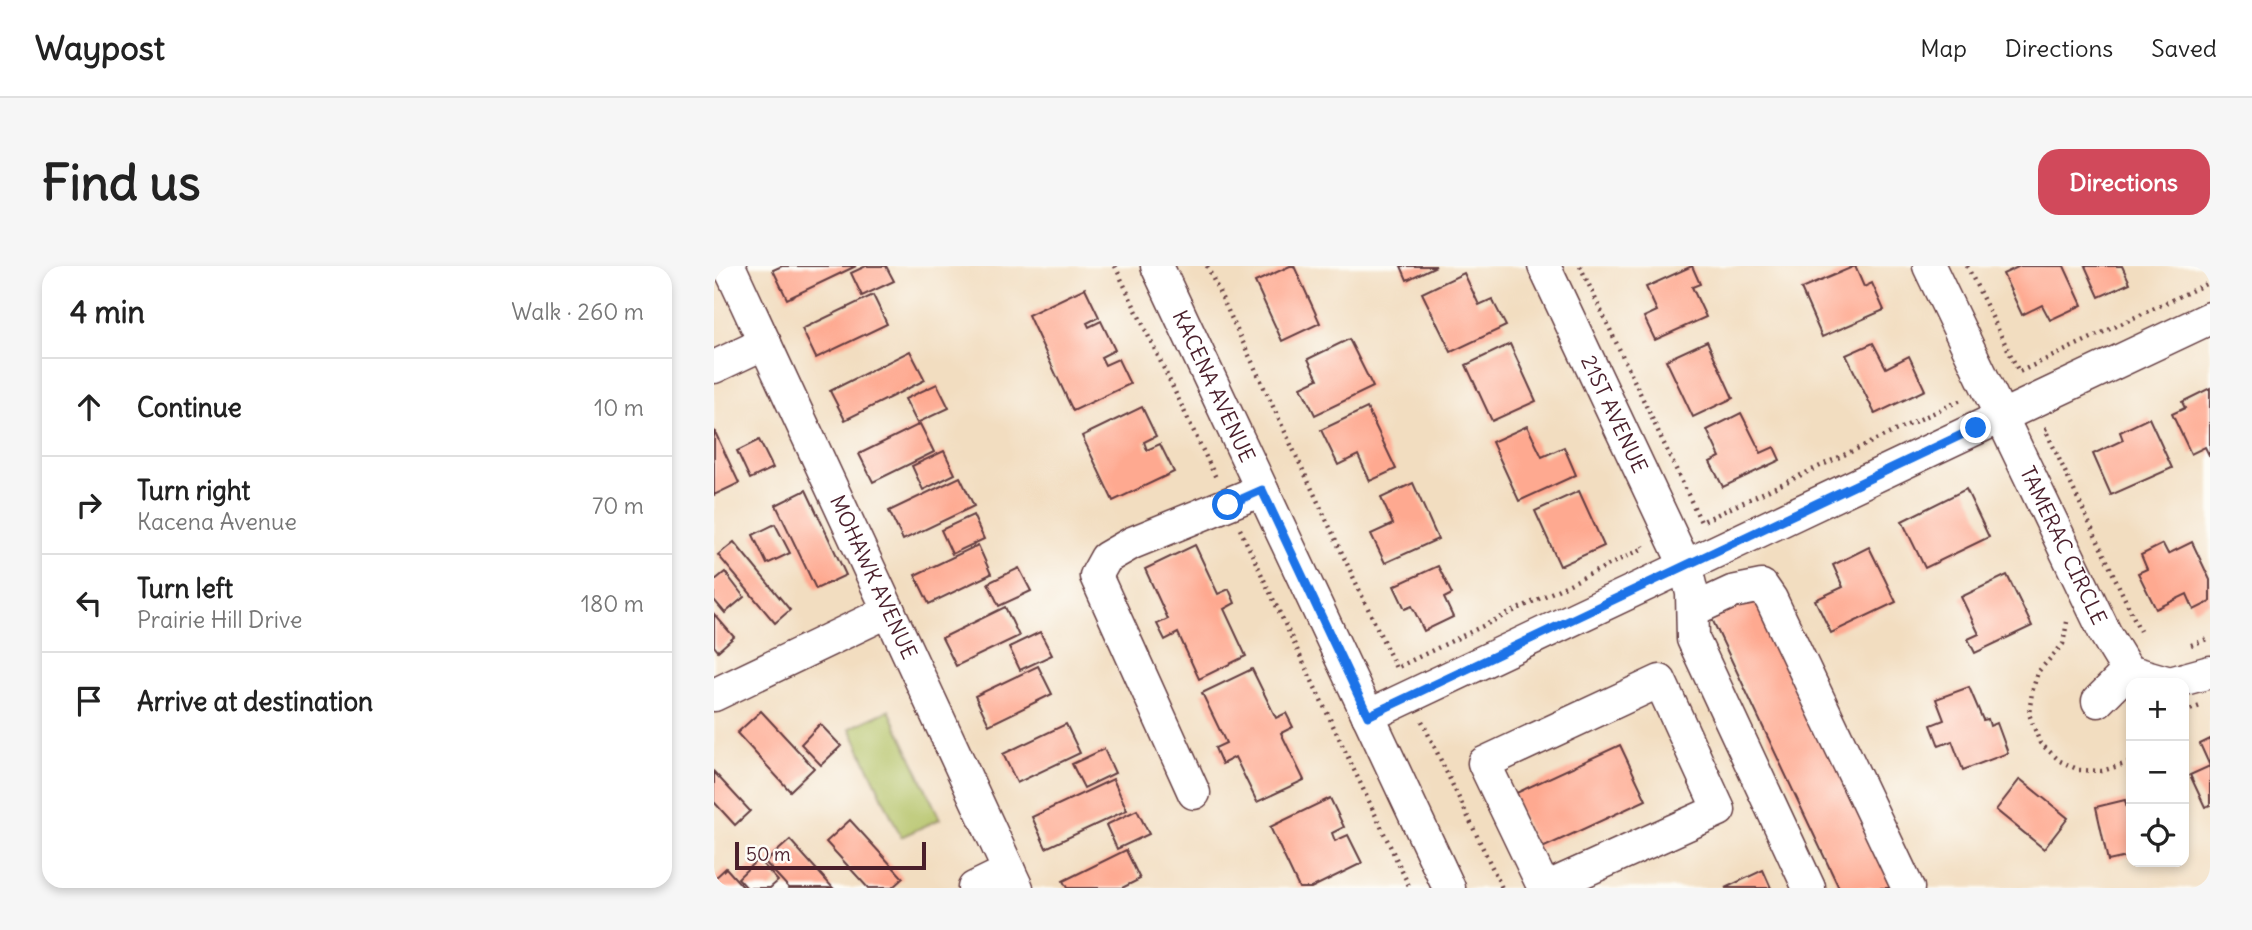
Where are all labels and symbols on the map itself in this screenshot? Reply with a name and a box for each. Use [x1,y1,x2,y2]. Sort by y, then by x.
street label: KACENA AVENUE [1167,306,1261,467]
street label: 21ST AVENUE [1575,351,1654,477]
route end [1960,412,1991,443]
street label: TAMERAC CIRCLE [2014,462,2113,629]
route start [1212,489,1243,520]
street label: MOHAWK AVENUE [824,491,923,663]
scale bar [735,839,926,871]

